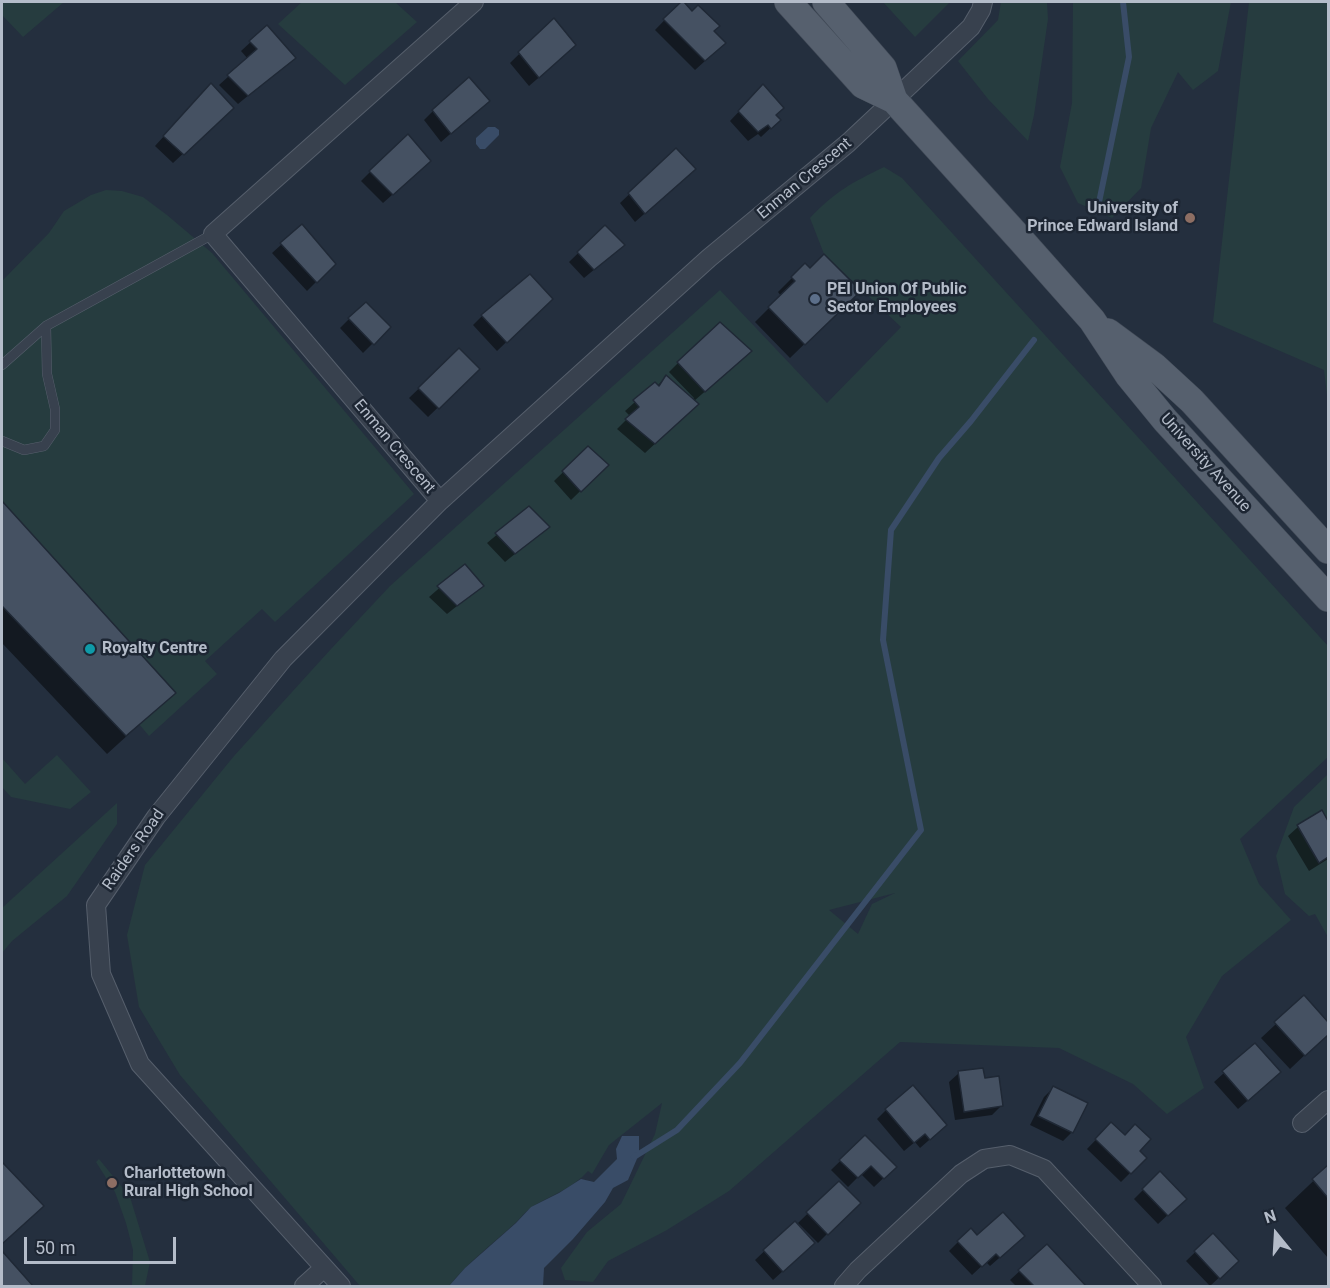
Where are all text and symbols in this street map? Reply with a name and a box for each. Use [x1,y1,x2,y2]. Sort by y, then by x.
street label: Enman Crescent [754,134,856,224]
place label: University of Prince Edward Island [1027,199,1178,237]
marker: University of Prince Edward Island [1183,211,1197,225]
place label: PEI Union Of Public Sector Employees [827,280,967,318]
marker: PEI Union Of Public Sector Employees [808,292,822,306]
street label: Enman Crescent [349,396,439,498]
street label: University Avenue [1156,410,1254,516]
place label: Royalty Centre [102,639,207,659]
marker: Royalty Centre [83,642,97,656]
street label: Raiders Road [99,806,169,894]
place label: Charlottetown Rural High School [124,1164,253,1202]
marker: Charlottetown Rural High School [105,1176,119,1190]
north arrow [1246,1204,1306,1264]
text: N [1262,1206,1279,1227]
scale bar [27,1225,178,1263]
text: 50 m [35,1237,75,1258]

